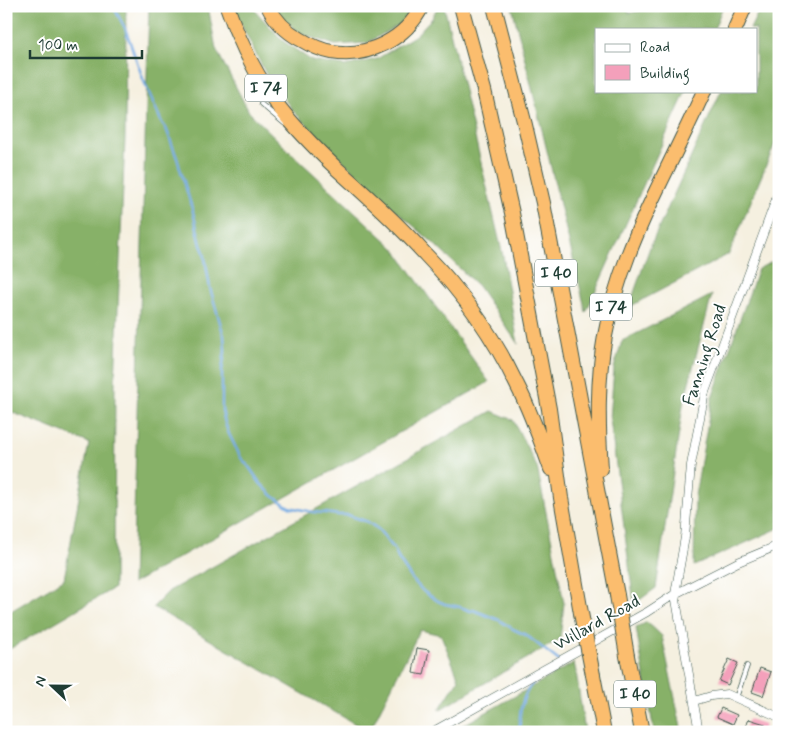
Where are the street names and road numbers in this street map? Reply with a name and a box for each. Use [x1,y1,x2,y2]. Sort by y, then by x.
road number: I 74 [245,75,287,102]
road number: I 40 [535,260,577,286]
road number: I 74 [590,294,632,320]
street label: Fanning Road [677,301,735,409]
street label: Willard Road [549,589,645,657]
road number: I 40 [614,681,656,708]

